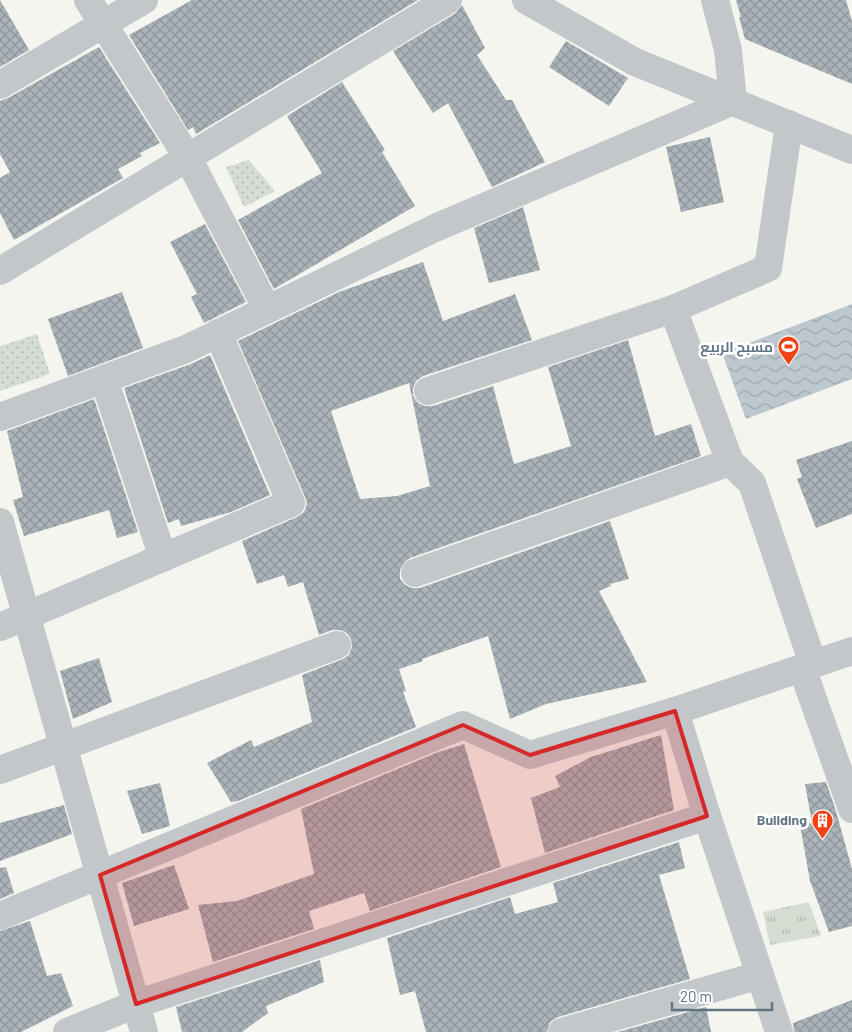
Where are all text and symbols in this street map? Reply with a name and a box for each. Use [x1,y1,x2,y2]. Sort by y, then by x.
sports icon: مسبح الربيع [777,335,801,366]
place label: مسبح الربيع [700,338,773,357]
building icon: Buliding [811,808,835,839]
place label: Buliding [757,811,807,828]
scale bar [672,980,772,1012]
text: 20 m [680,987,712,1005]

